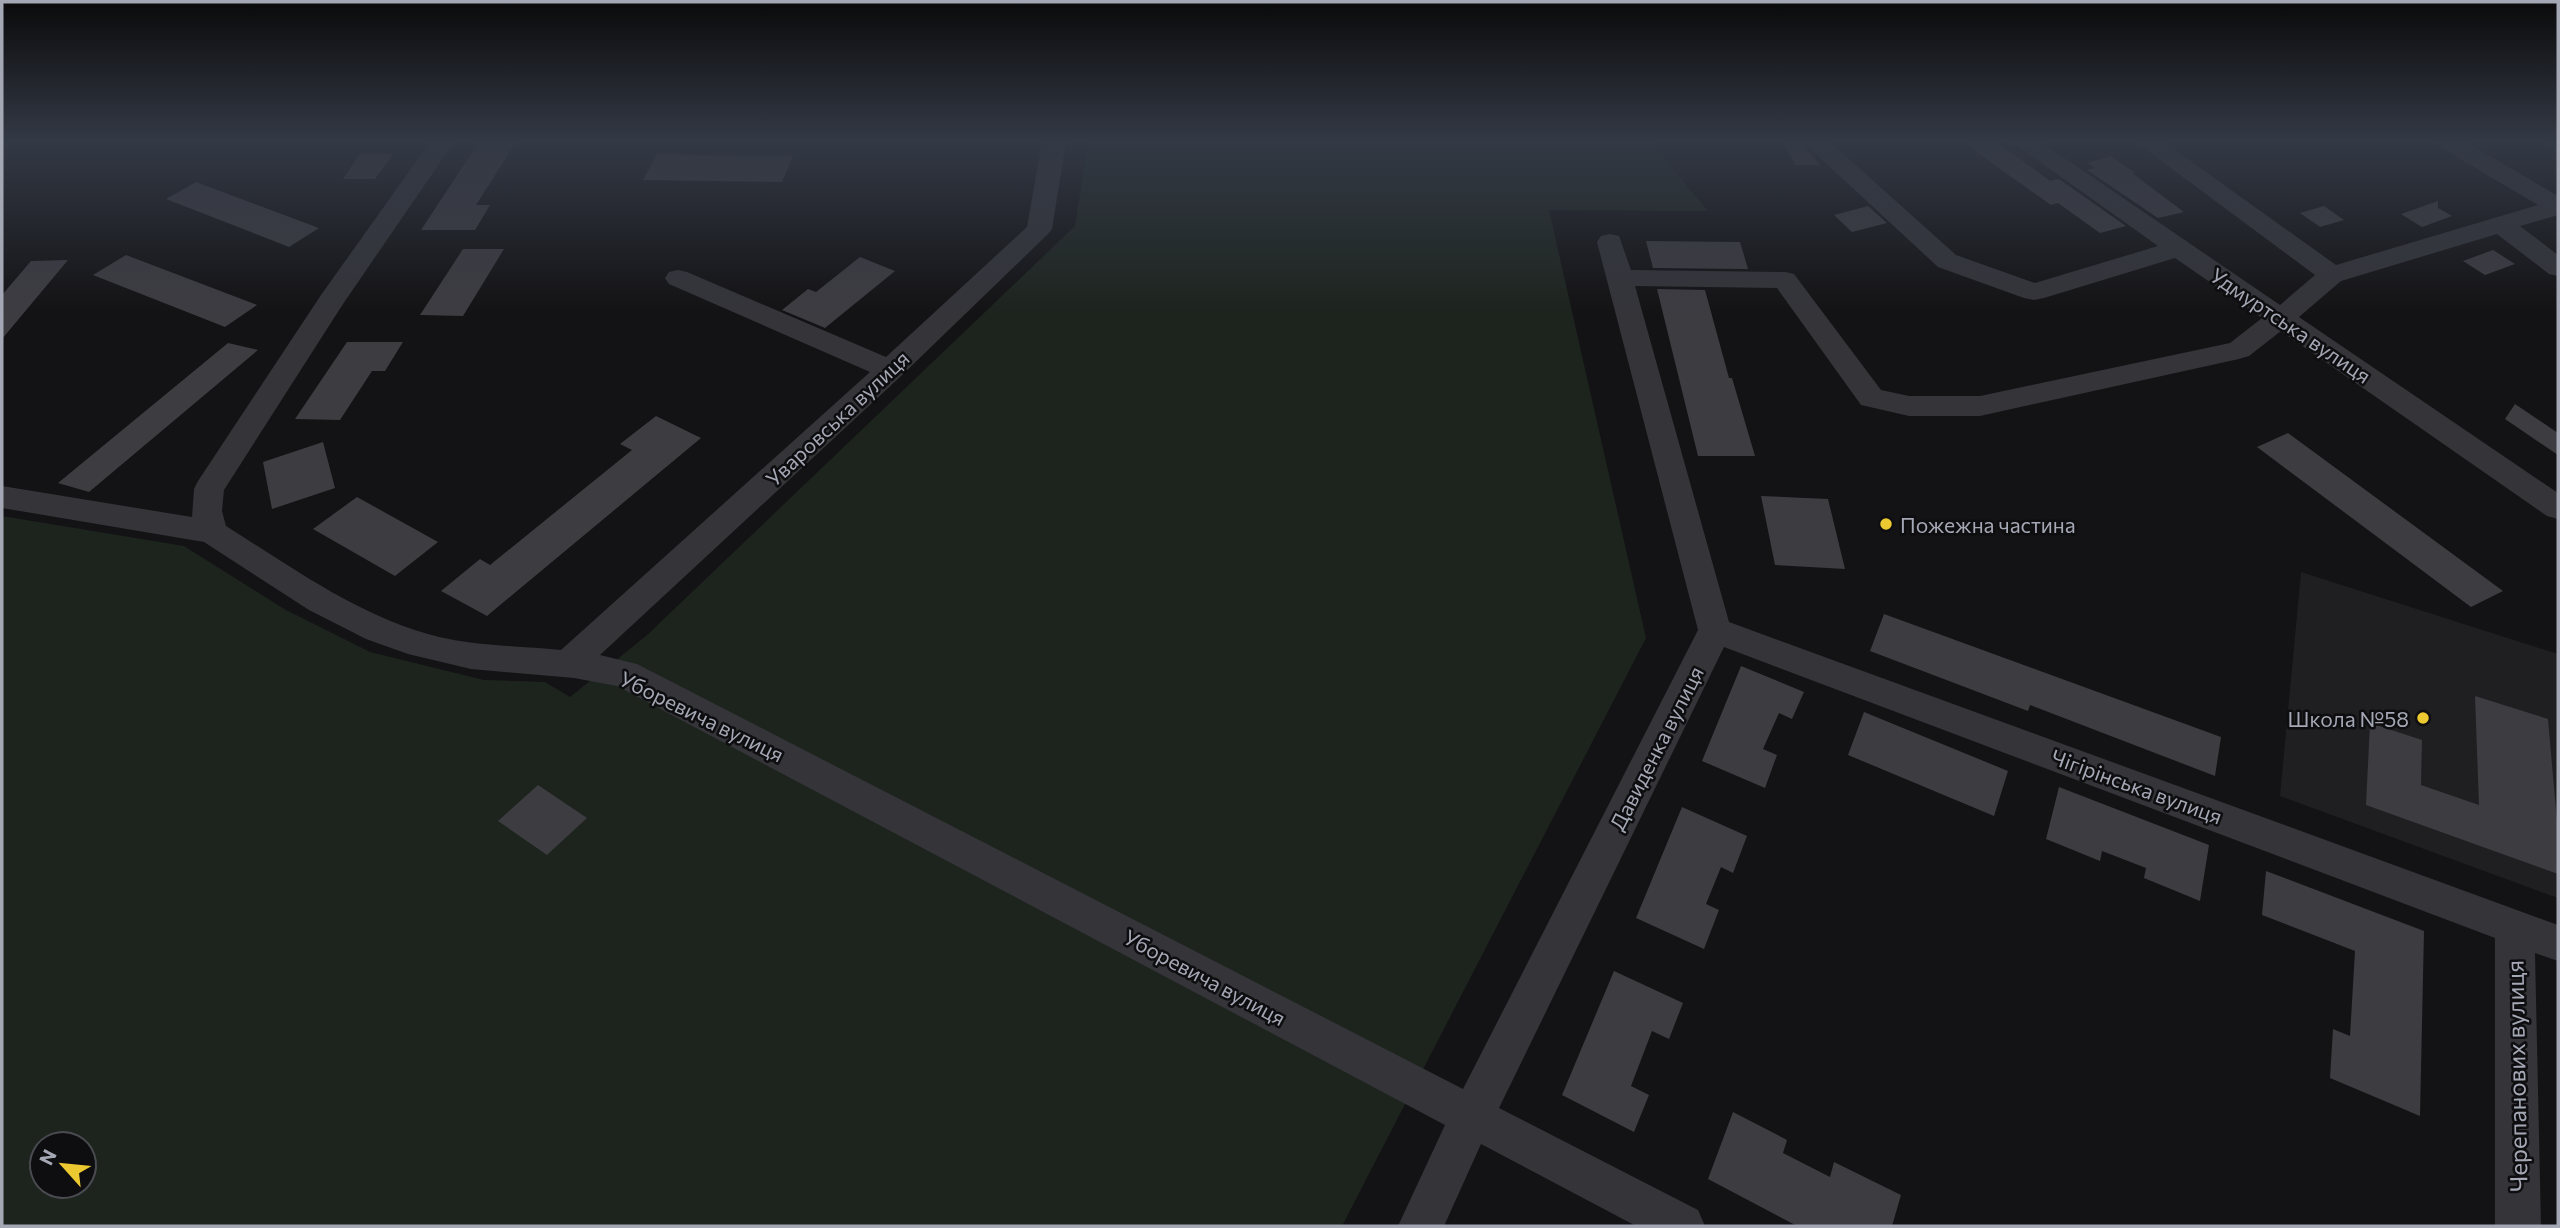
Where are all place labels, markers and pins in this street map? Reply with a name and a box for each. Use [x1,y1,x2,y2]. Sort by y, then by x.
place label: Пожежна частина [1900,512,2076,537]
marker: Пожежна частина [1878,516,1894,532]
place label: Школа №58 [2287,706,2409,731]
marker: Школа №58 [2415,710,2431,726]

